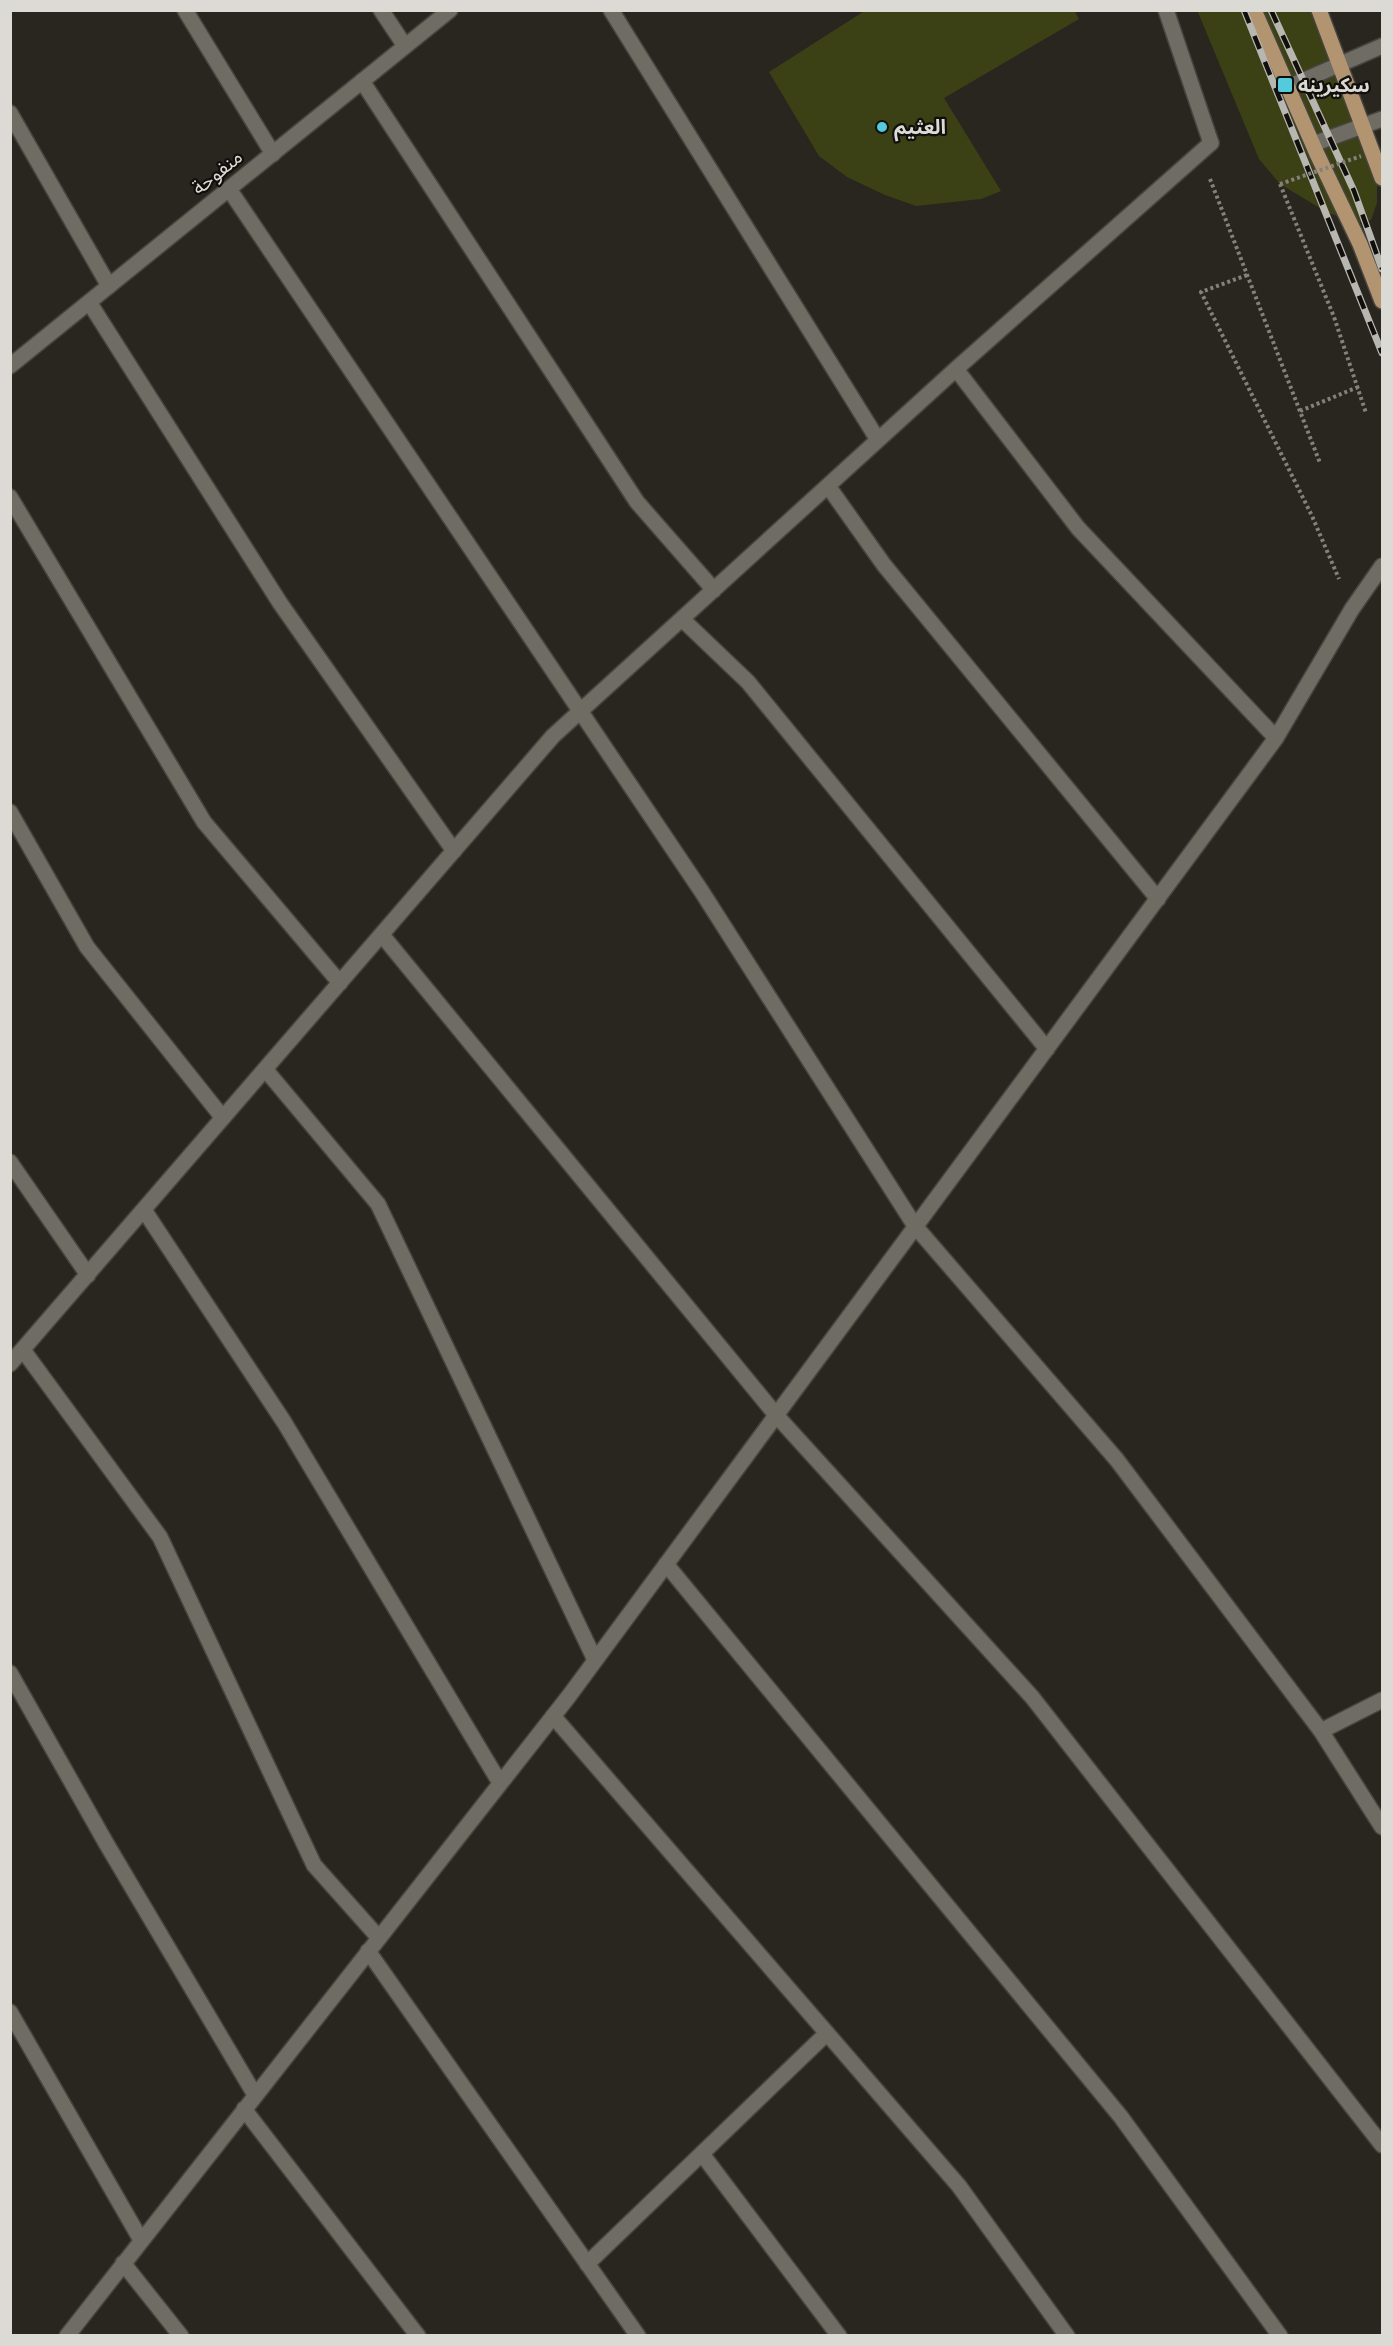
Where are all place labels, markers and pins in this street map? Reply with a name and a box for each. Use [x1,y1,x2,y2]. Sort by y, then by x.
place label: سكيرينه [1298,71,1370,99]
marker: سكيرينه [1276,76,1294,94]
place label: العثيم [894,113,946,142]
marker: العثيم [875,120,889,134]

